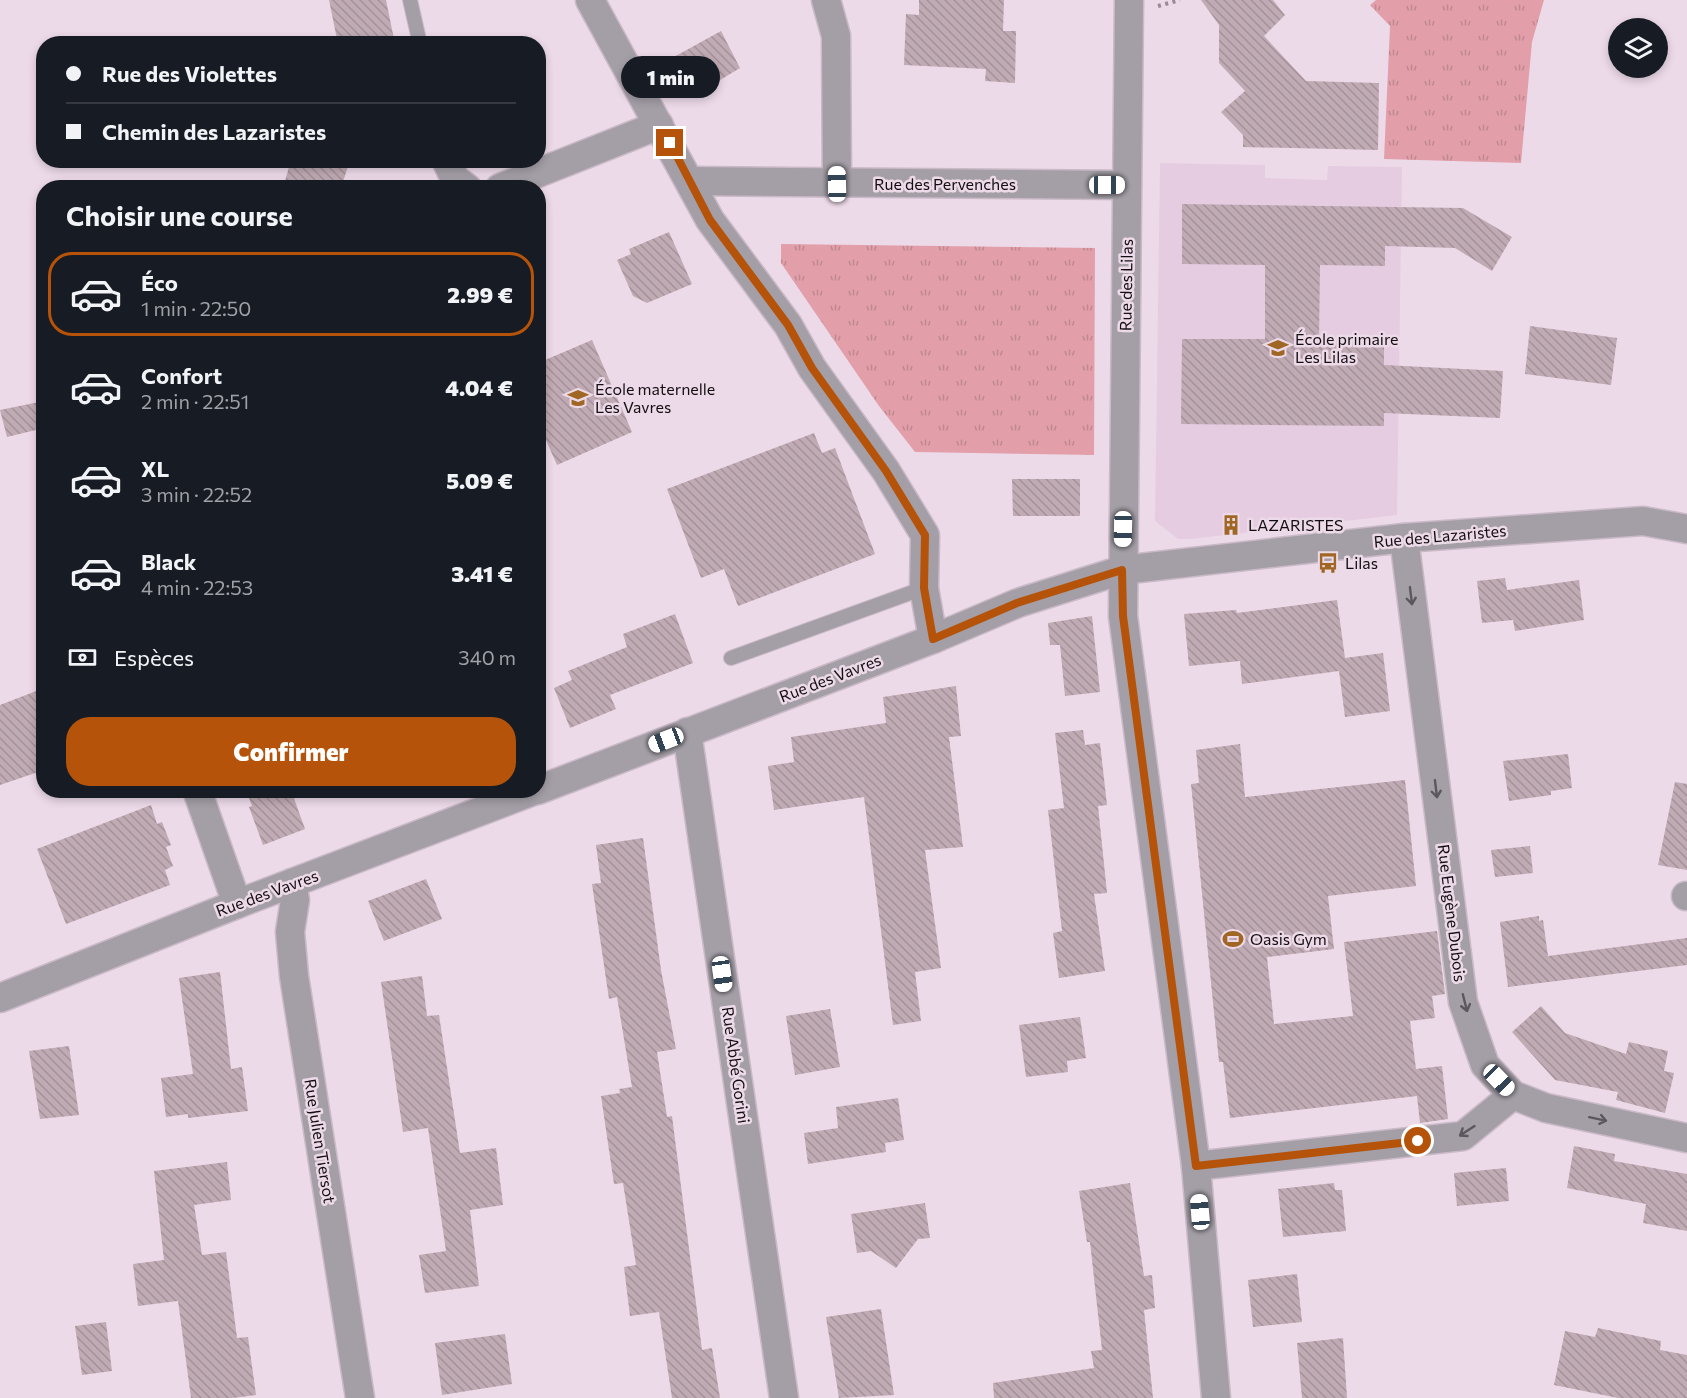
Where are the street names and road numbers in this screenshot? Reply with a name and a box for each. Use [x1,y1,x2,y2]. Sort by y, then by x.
street label: Rue des Pervenches [874,174,1016,193]
street label: Rue des Lilas [1115,239,1136,331]
street label: Rue des Lazaristes [1373,520,1507,551]
street label: Rue des Vavres [776,649,883,706]
street label: Rue Eugène Dubois [1435,843,1470,983]
street label: Rue des Vavres [213,865,321,920]
street label: Rue Abbé Gorini [719,1005,754,1124]
street label: Rue Julien Tiersot [301,1077,340,1205]

